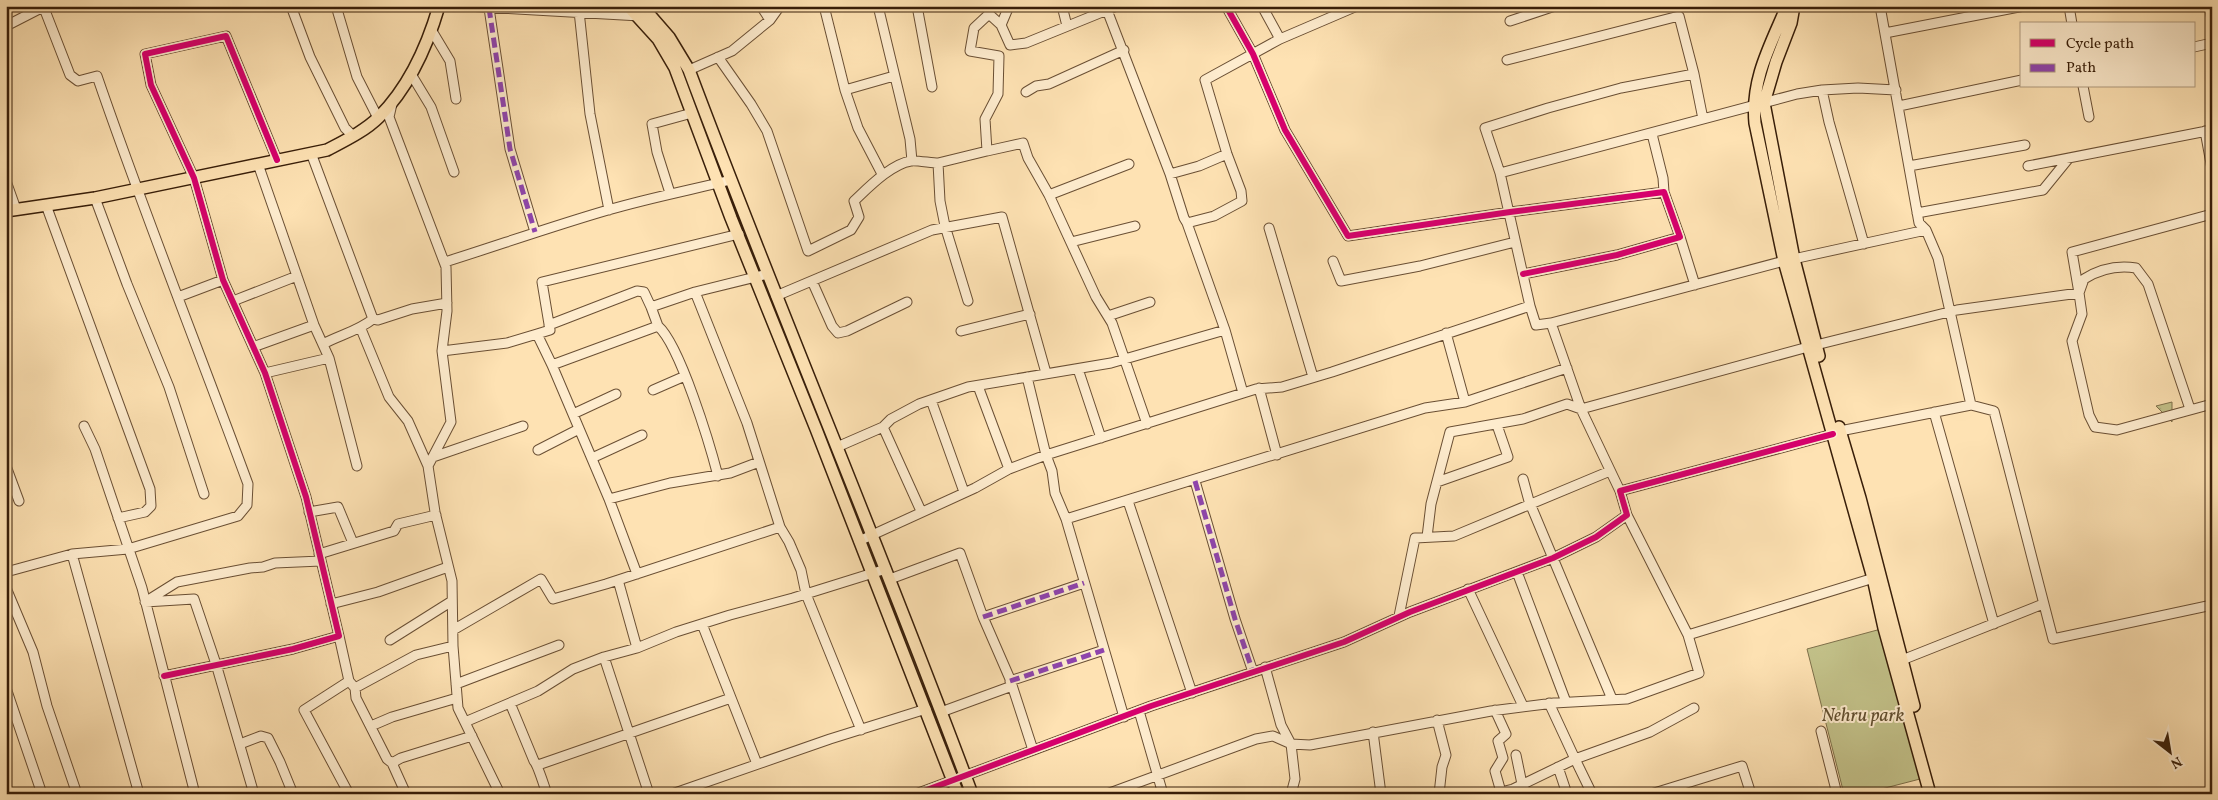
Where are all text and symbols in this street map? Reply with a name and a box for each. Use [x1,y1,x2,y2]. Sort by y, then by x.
legend [2020,22,2196,88]
text: Cycle path [2066,34,2134,55]
text: Path [2066,58,2096,79]
park label: Nehru park [1822,703,1905,729]
north arrow [2146,728,2196,778]
text: N [2167,751,2185,773]

